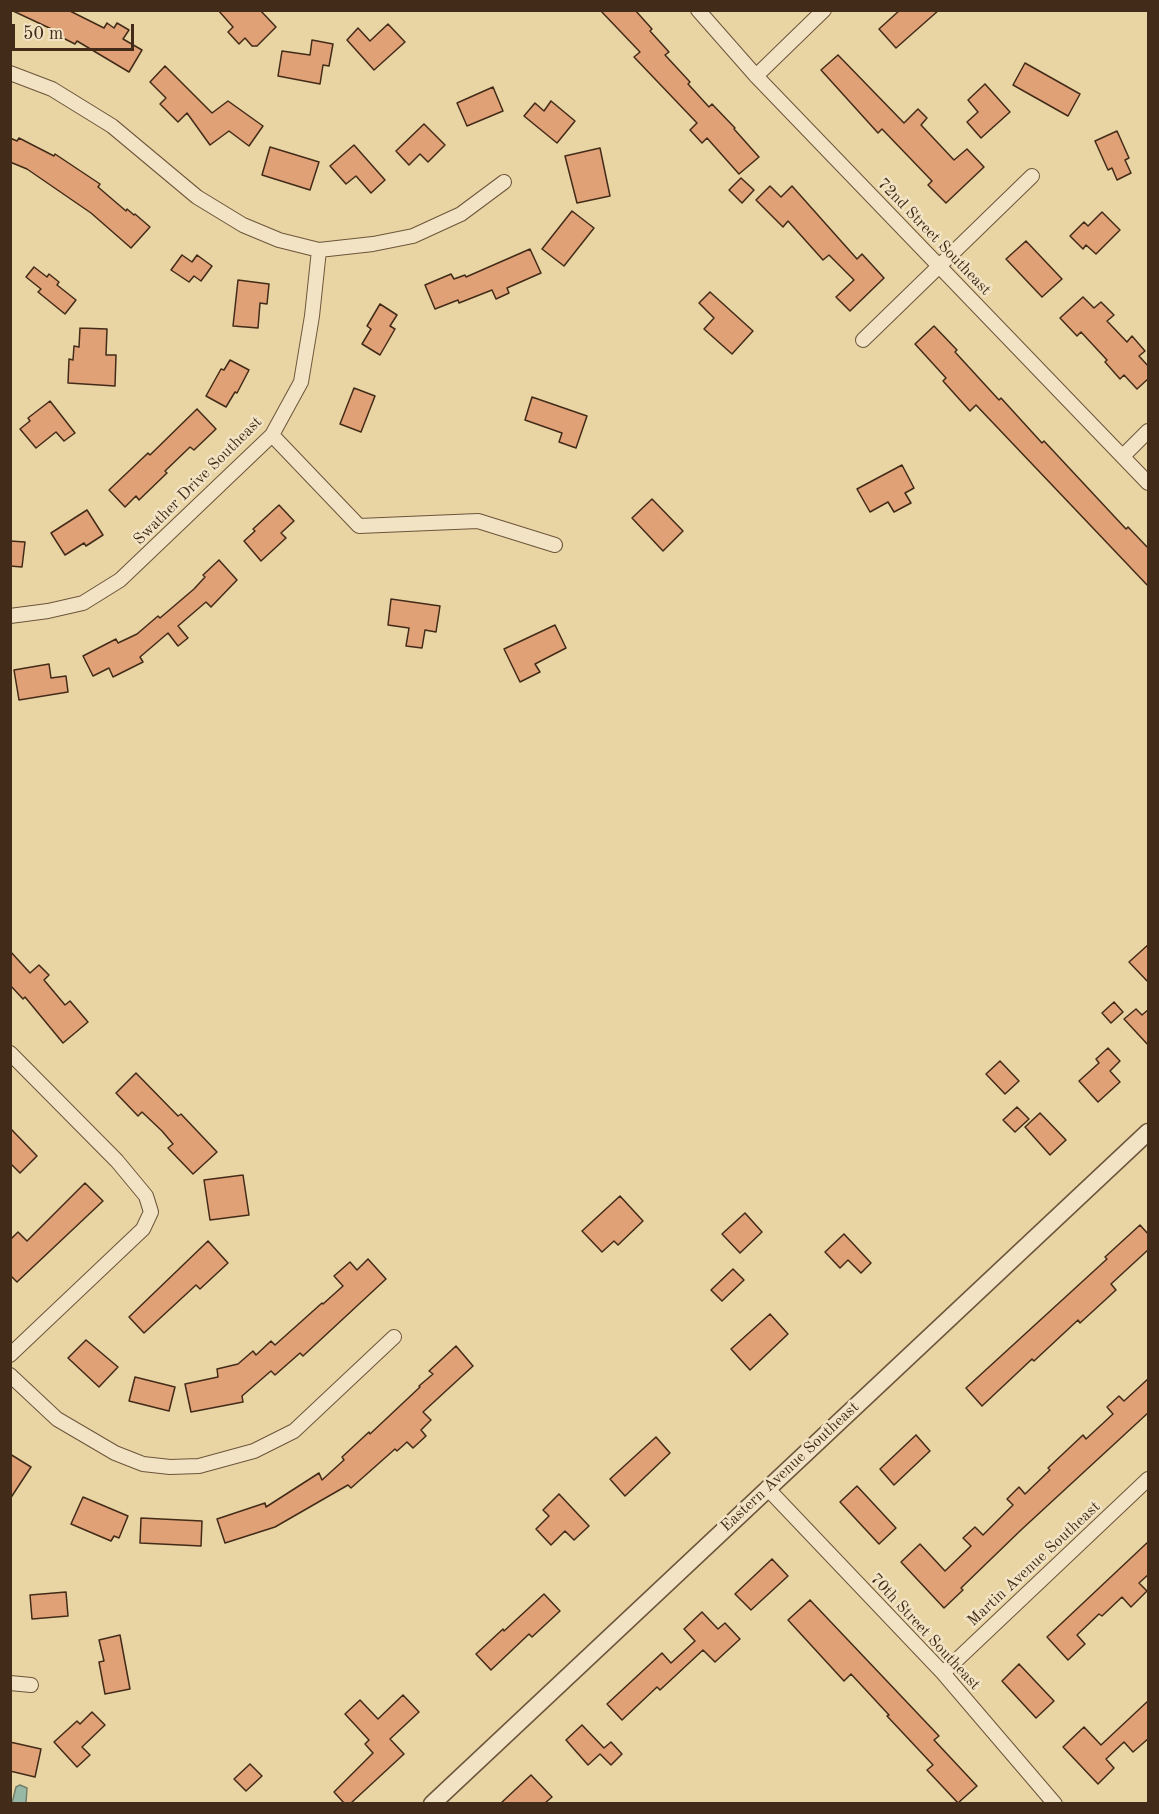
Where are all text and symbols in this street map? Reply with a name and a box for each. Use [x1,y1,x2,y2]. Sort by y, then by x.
scale bar [15,12,136,50]
text: 50 m [23,25,63,43]
street label: 72nd Street Southeast [873,174,995,300]
street label: Swather Drive Southeast [130,413,266,549]
street label: Eastern Avenue Southeast [717,1398,863,1536]
street label: Martin Avenue Southeast [964,1497,1104,1631]
street label: 70th Street Southeast [866,1570,984,1694]

